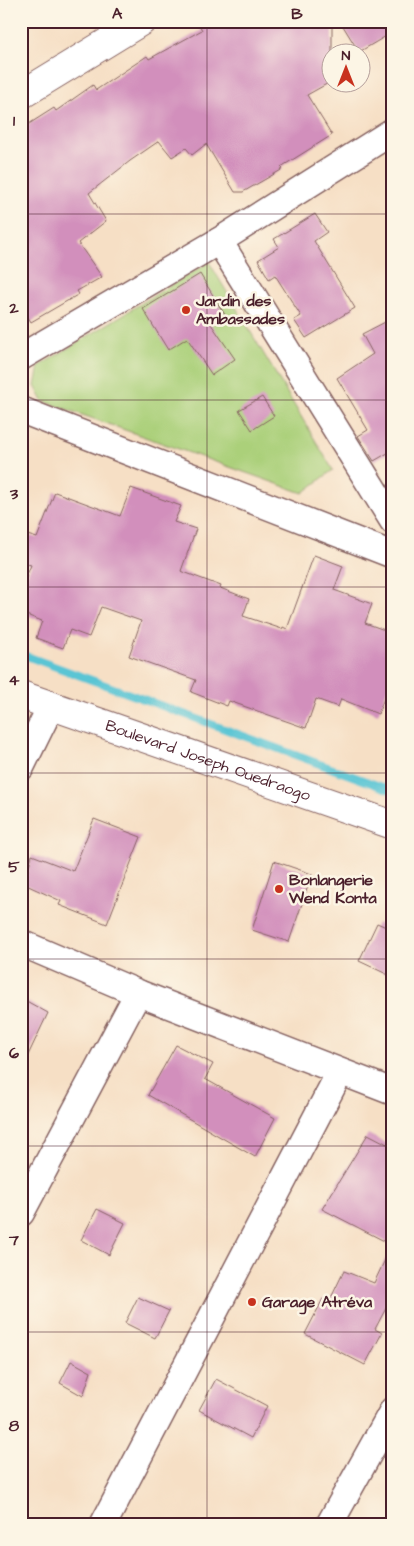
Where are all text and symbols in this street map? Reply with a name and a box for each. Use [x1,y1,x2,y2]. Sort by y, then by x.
text: A [112,3,123,25]
text: B [291,3,303,25]
north arrow [322,42,372,92]
text: N [342,46,351,66]
text: 1 [13,110,16,132]
place label: Jardin des Ambassades [195,290,285,330]
text: 2 [8,297,19,319]
marker: Jardin des Ambassades [180,304,192,316]
text: 3 [9,483,19,505]
text: 4 [9,669,20,691]
street label: Boulevard Joseph Ouedraogo [102,714,313,806]
text: 5 [8,856,20,878]
place label: Bonlangerie Wend Konta [288,869,377,909]
marker: Bonlangerie Wend Konta [273,883,285,895]
text: 6 [9,1042,19,1064]
text: 7 [8,1229,19,1251]
place label: Garage Atréva [262,1291,373,1315]
marker: Garage Atréva [246,1296,258,1308]
text: 8 [9,1415,20,1437]

